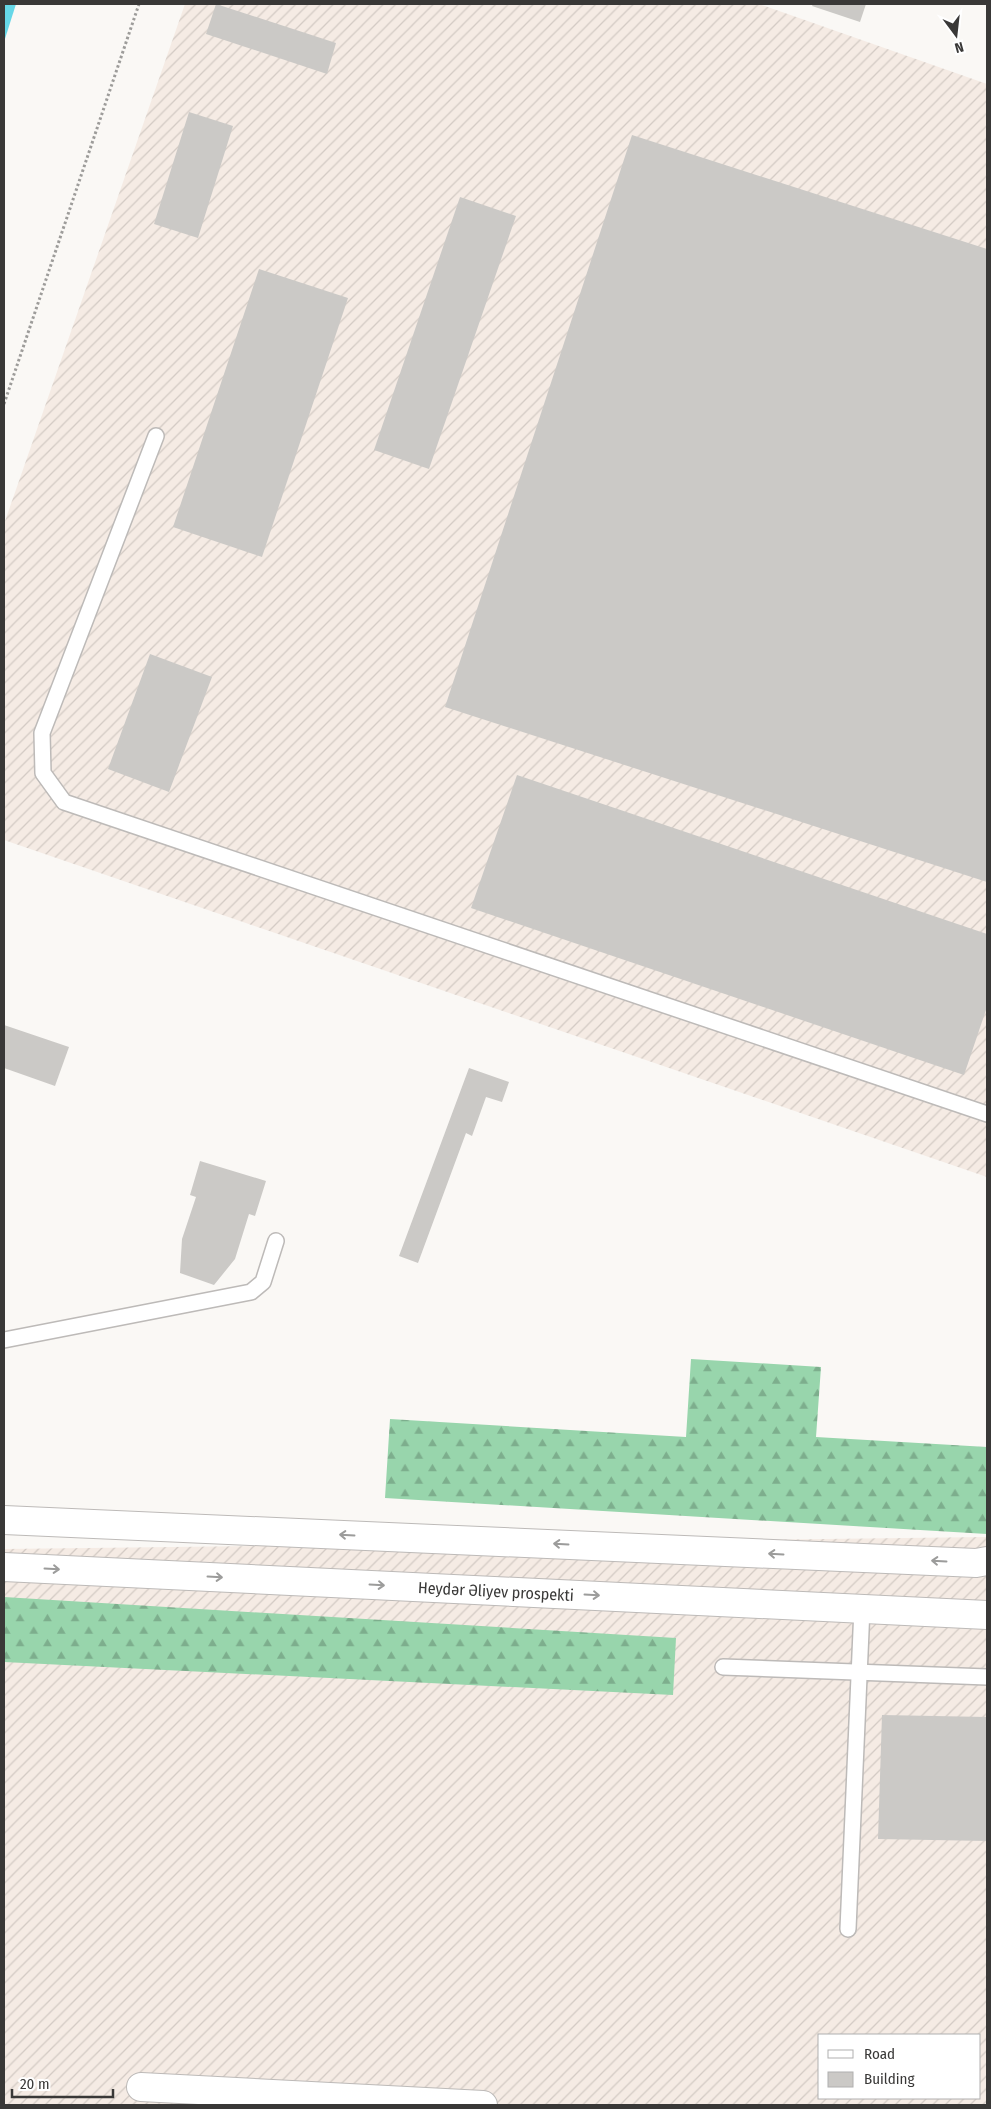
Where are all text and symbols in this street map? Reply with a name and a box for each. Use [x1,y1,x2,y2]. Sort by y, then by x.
north arrow [931,10,981,60]
text: N [953,38,965,56]
one-way arrow [339,1530,355,1540]
one-way arrow [554,1540,570,1549]
one-way arrow [769,1549,785,1559]
one-way arrow [931,1557,947,1566]
one-way arrow [44,1565,60,1574]
one-way arrow [206,1573,222,1582]
street label: Heydər Əliyev prospekti [418,1578,574,1605]
one-way arrow [368,1580,385,1590]
one-way arrow [584,1591,600,1600]
legend [818,2034,981,2099]
text: Road [864,2045,895,2063]
scale bar [12,2066,114,2098]
text: Building [864,2070,915,2088]
text: 20 m [20,2075,50,2093]

